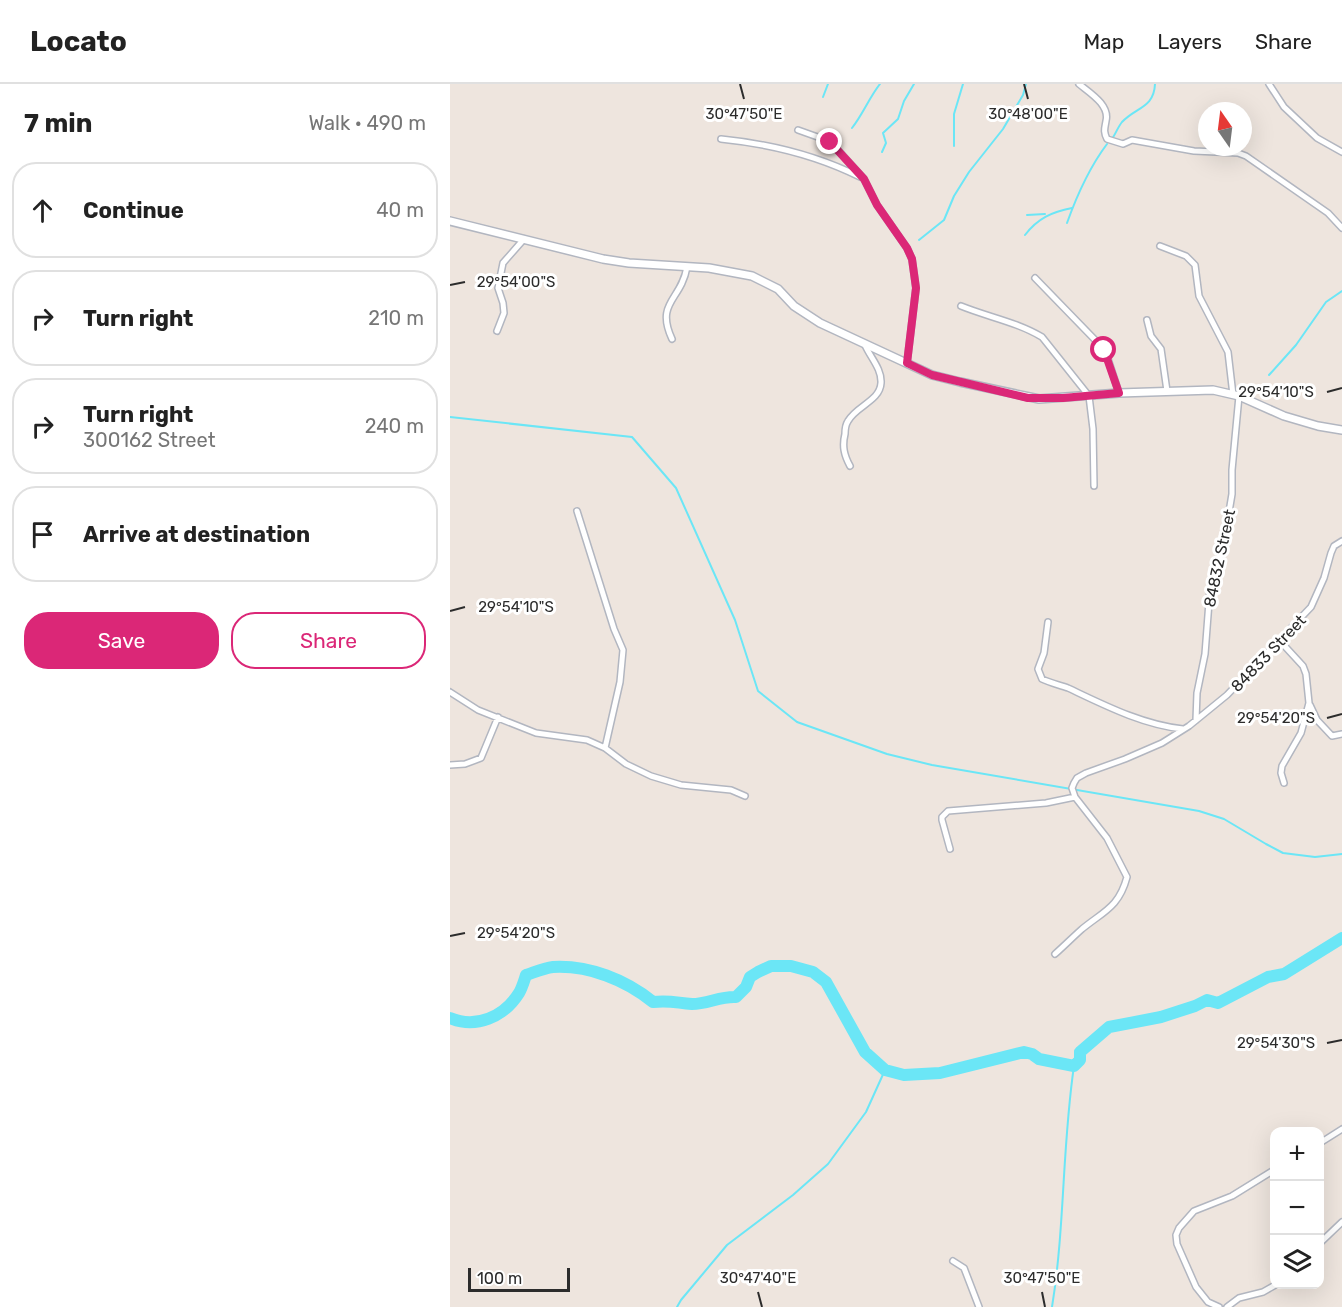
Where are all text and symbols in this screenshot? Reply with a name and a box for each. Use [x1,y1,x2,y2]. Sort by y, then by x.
text: Locato [30,25,127,58]
text: Map [1083,29,1124,54]
text: Layers [1157,29,1222,54]
text: Share [1255,29,1312,54]
north arrow [1198,102,1252,156]
text: 30°47'50"E [706,105,782,123]
text: 30°48'00"E [988,105,1068,123]
text: 7 min [24,108,92,139]
text: Walk · 490 m [308,111,426,135]
route end [816,128,842,154]
icon: ahead [26,194,59,227]
text: Continue [83,197,184,224]
text: 40 m [376,198,424,222]
text: 29°54'00"S [477,273,555,291]
icon: right [26,302,59,335]
text: Turn right [83,305,193,332]
text: 210 m [368,306,424,330]
route start [1090,336,1116,362]
text: 29°54'10"S [1238,383,1314,401]
text: Turn right [83,401,193,428]
icon: right [26,410,59,443]
text: 240 m [365,414,424,438]
text: 300162 Street [83,428,216,452]
street label: 84832 Street [1200,507,1239,609]
icon: arrive [26,518,59,551]
text: Arrive at destination [83,521,310,548]
text: 29°54'10"S [478,598,554,616]
street label: 84833 Street [1227,611,1310,696]
button: Save [24,612,219,669]
button: Share [231,612,426,669]
text: 29°54'20"S [1237,709,1315,727]
text: 29°54'20"S [477,924,555,942]
text: 29°54'30"S [1237,1034,1315,1052]
map controls [1270,1127,1324,1289]
button: + [1270,1127,1324,1181]
button: − [1270,1181,1324,1235]
button: layers [1270,1235,1324,1289]
scale bar [468,1265,570,1292]
text: 100 m [477,1269,522,1288]
text: 30°47'40"E [720,1269,796,1287]
text: 30°47'50"E [1004,1269,1080,1287]

